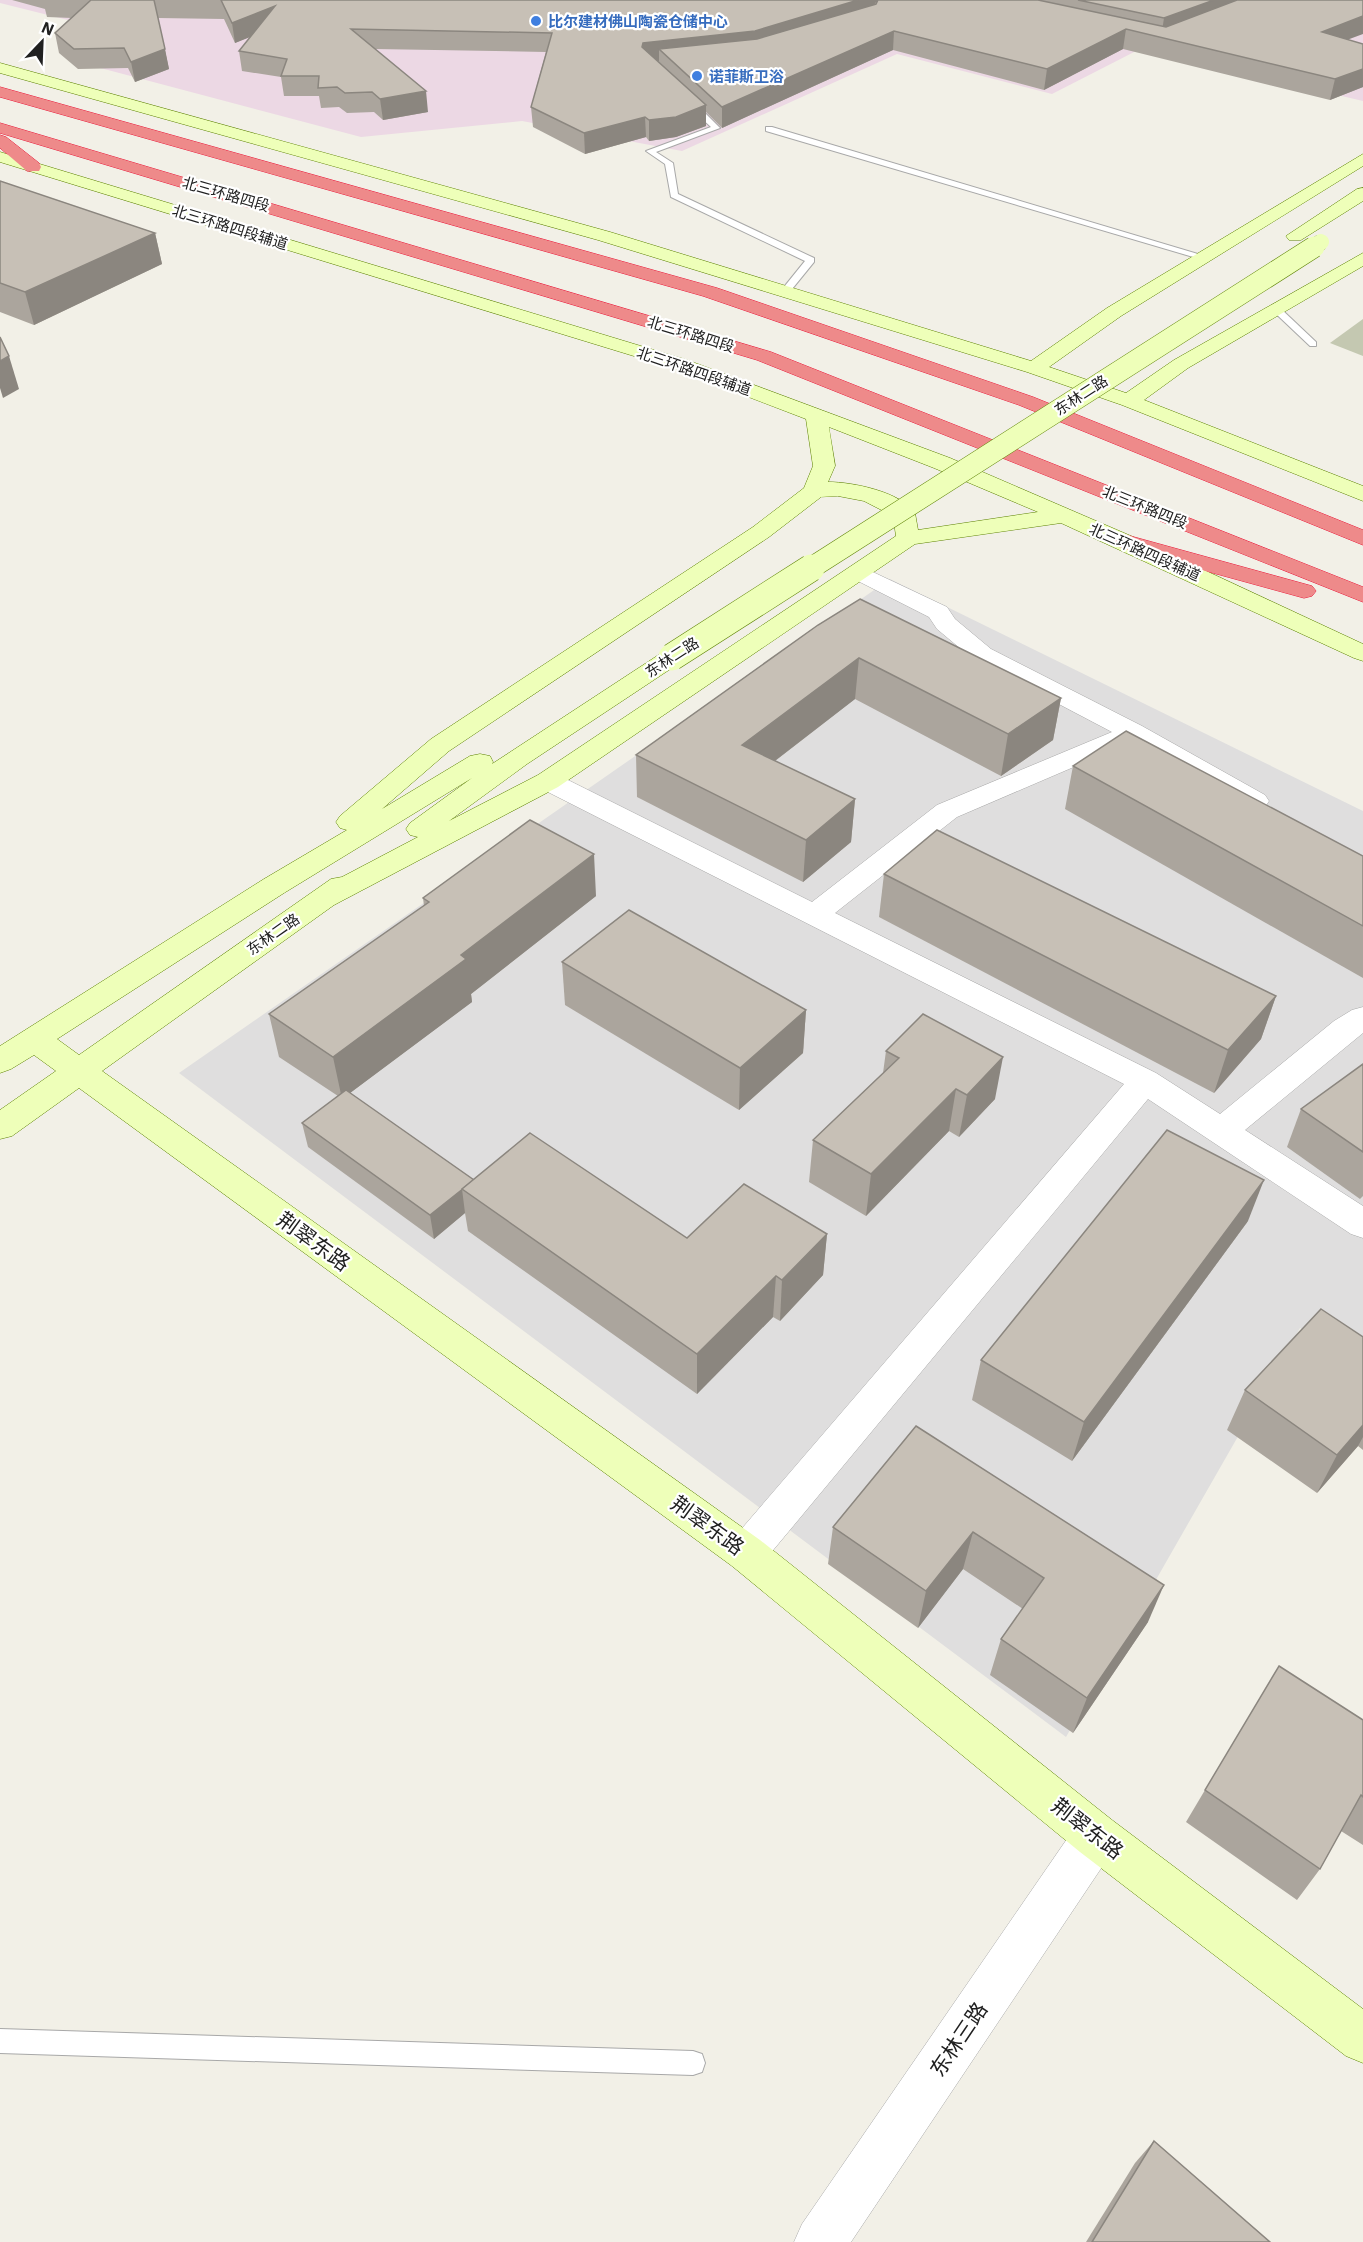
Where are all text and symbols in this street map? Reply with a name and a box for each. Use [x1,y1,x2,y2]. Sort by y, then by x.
north arrow [12,12,72,72]
place label: 比尔建材佛山陶瓷仓储中心 [548,12,728,31]
marker: 比尔建材佛山陶瓷仓储中心 [529,14,543,28]
text: N [39,17,57,40]
place label: 诺菲斯卫浴 [709,67,784,86]
marker: 诺菲斯卫浴 [690,69,704,83]
street label: 北三环路四段 [180,172,272,216]
street label: 北三环路四段辅道 [170,200,290,254]
street label: 北三环路四段 [645,312,737,356]
street label: 北三环路四段辅道 [634,342,754,400]
street label: 东林二路 [1051,371,1111,419]
street label: 北三环路四段 [1100,481,1190,533]
street label: 北三环路四段辅道 [1086,519,1204,585]
street label: 东林二路 [642,633,702,681]
street label: 东林二路 [243,909,303,959]
street label: 荆翠东路 [272,1205,356,1277]
street label: 荆翠东路 [666,1489,750,1561]
street label: 荆翠东路 [1046,1791,1130,1865]
street label: 东林三路 [923,1996,993,2082]

